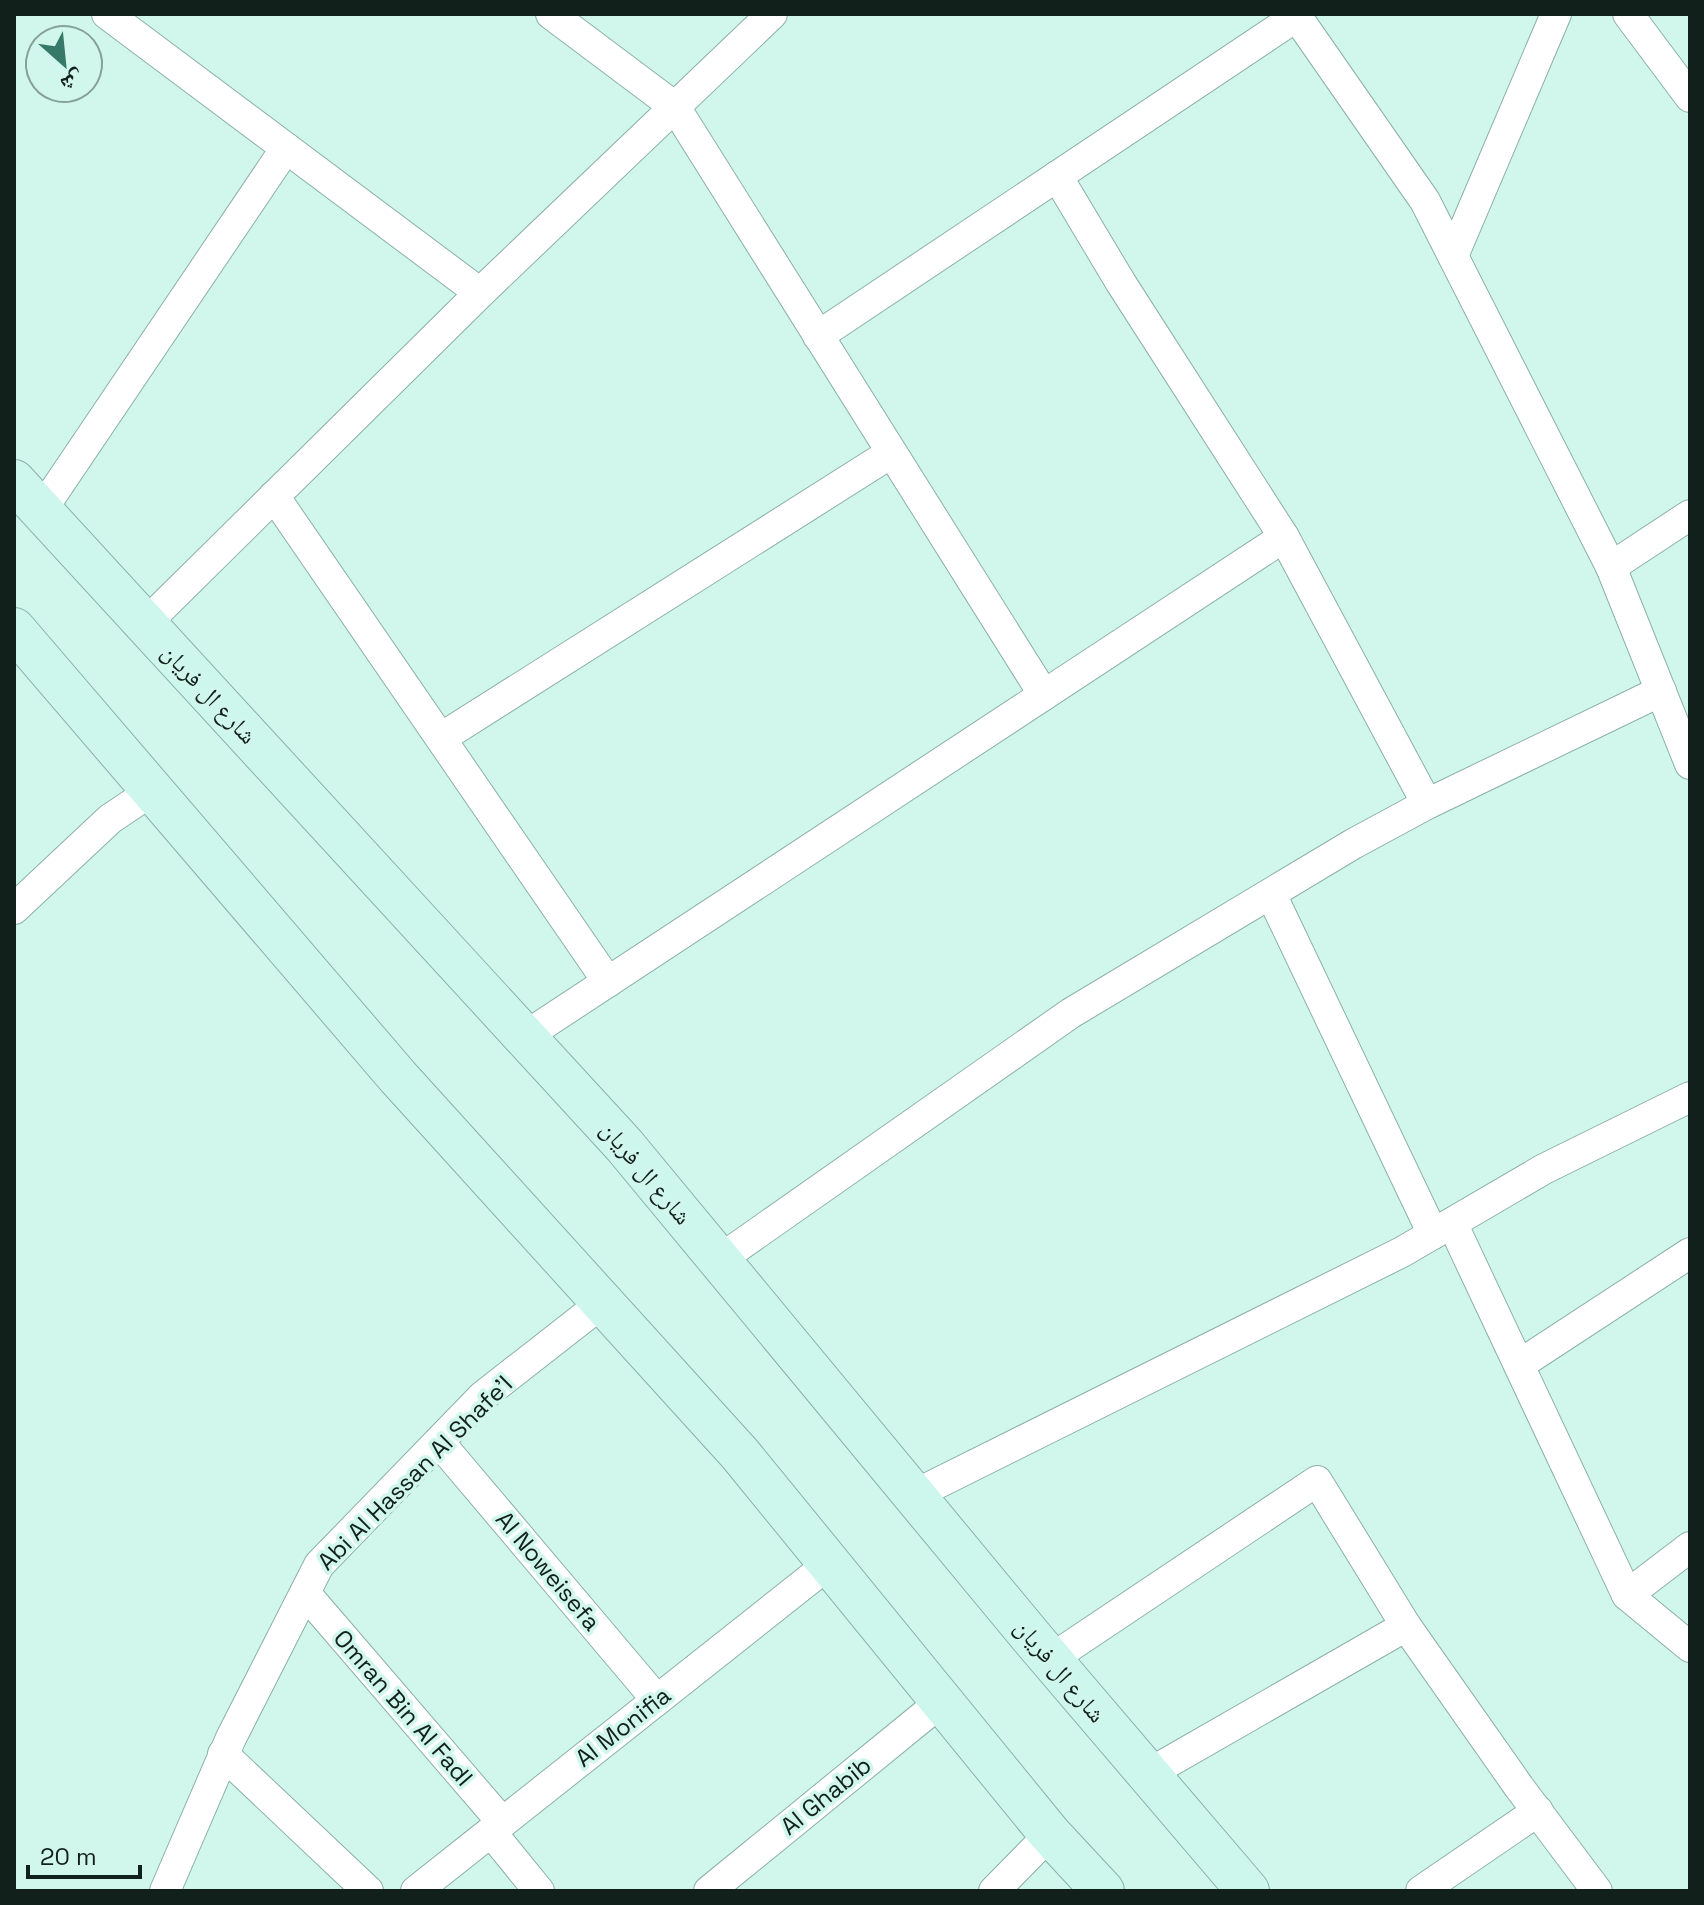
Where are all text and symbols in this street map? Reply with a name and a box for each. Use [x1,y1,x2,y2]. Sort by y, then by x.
north arrow [24,24,104,104]
text: ش [56,64,90,100]
street label: شارع ال فريان [155,637,264,750]
street label: شارع ال فريان [594,1114,699,1231]
street label: Abi Al Hassan Al Shafe'I [311,1369,519,1577]
street label: Al Noweisefa [489,1504,608,1637]
street label: شارع ال فريان [1008,1612,1113,1729]
street label: Omran Bin Al Fadl [327,1623,480,1792]
street label: Al Monifia [569,1679,677,1774]
street label: Al Ghabib [774,1749,878,1842]
scale bar [28,1829,140,1879]
text: 20 m [40,1841,97,1872]

